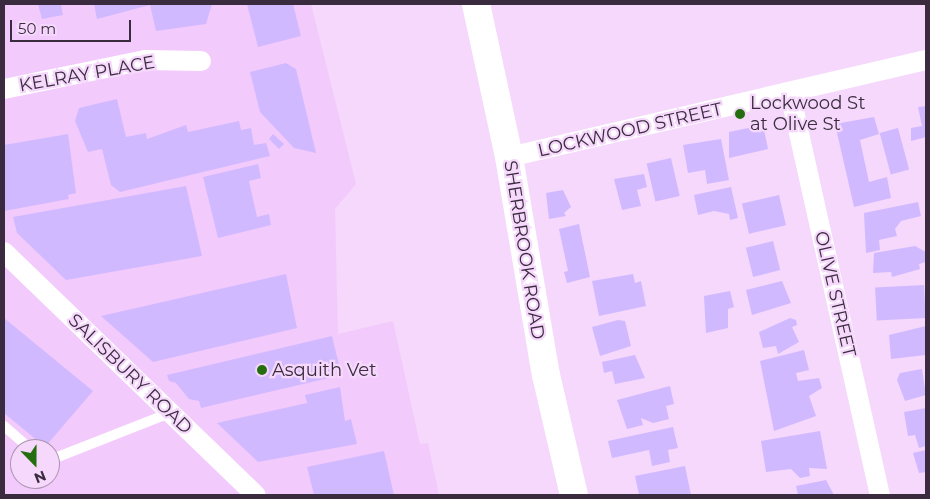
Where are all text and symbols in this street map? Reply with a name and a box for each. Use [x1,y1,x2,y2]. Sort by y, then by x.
scale bar [12,10,134,42]
text: 50 m [18,19,56,38]
street label: KELRAY PLACE [17,51,157,97]
place label: Lockwood St at Olive St [750,93,865,136]
street label: LOCKWOOD STREET [536,98,724,162]
marker: Lockwood St at Olive St [734,108,746,120]
street label: SHERBROOK ROAD [499,159,549,341]
street label: OLIVE STREET [810,229,860,359]
street label: SALISBURY ROAD [64,309,196,439]
place label: Asquith Vet [272,359,377,381]
marker: Asquith Vet [256,364,268,376]
north arrow [10,439,60,489]
text: N [32,467,49,487]

